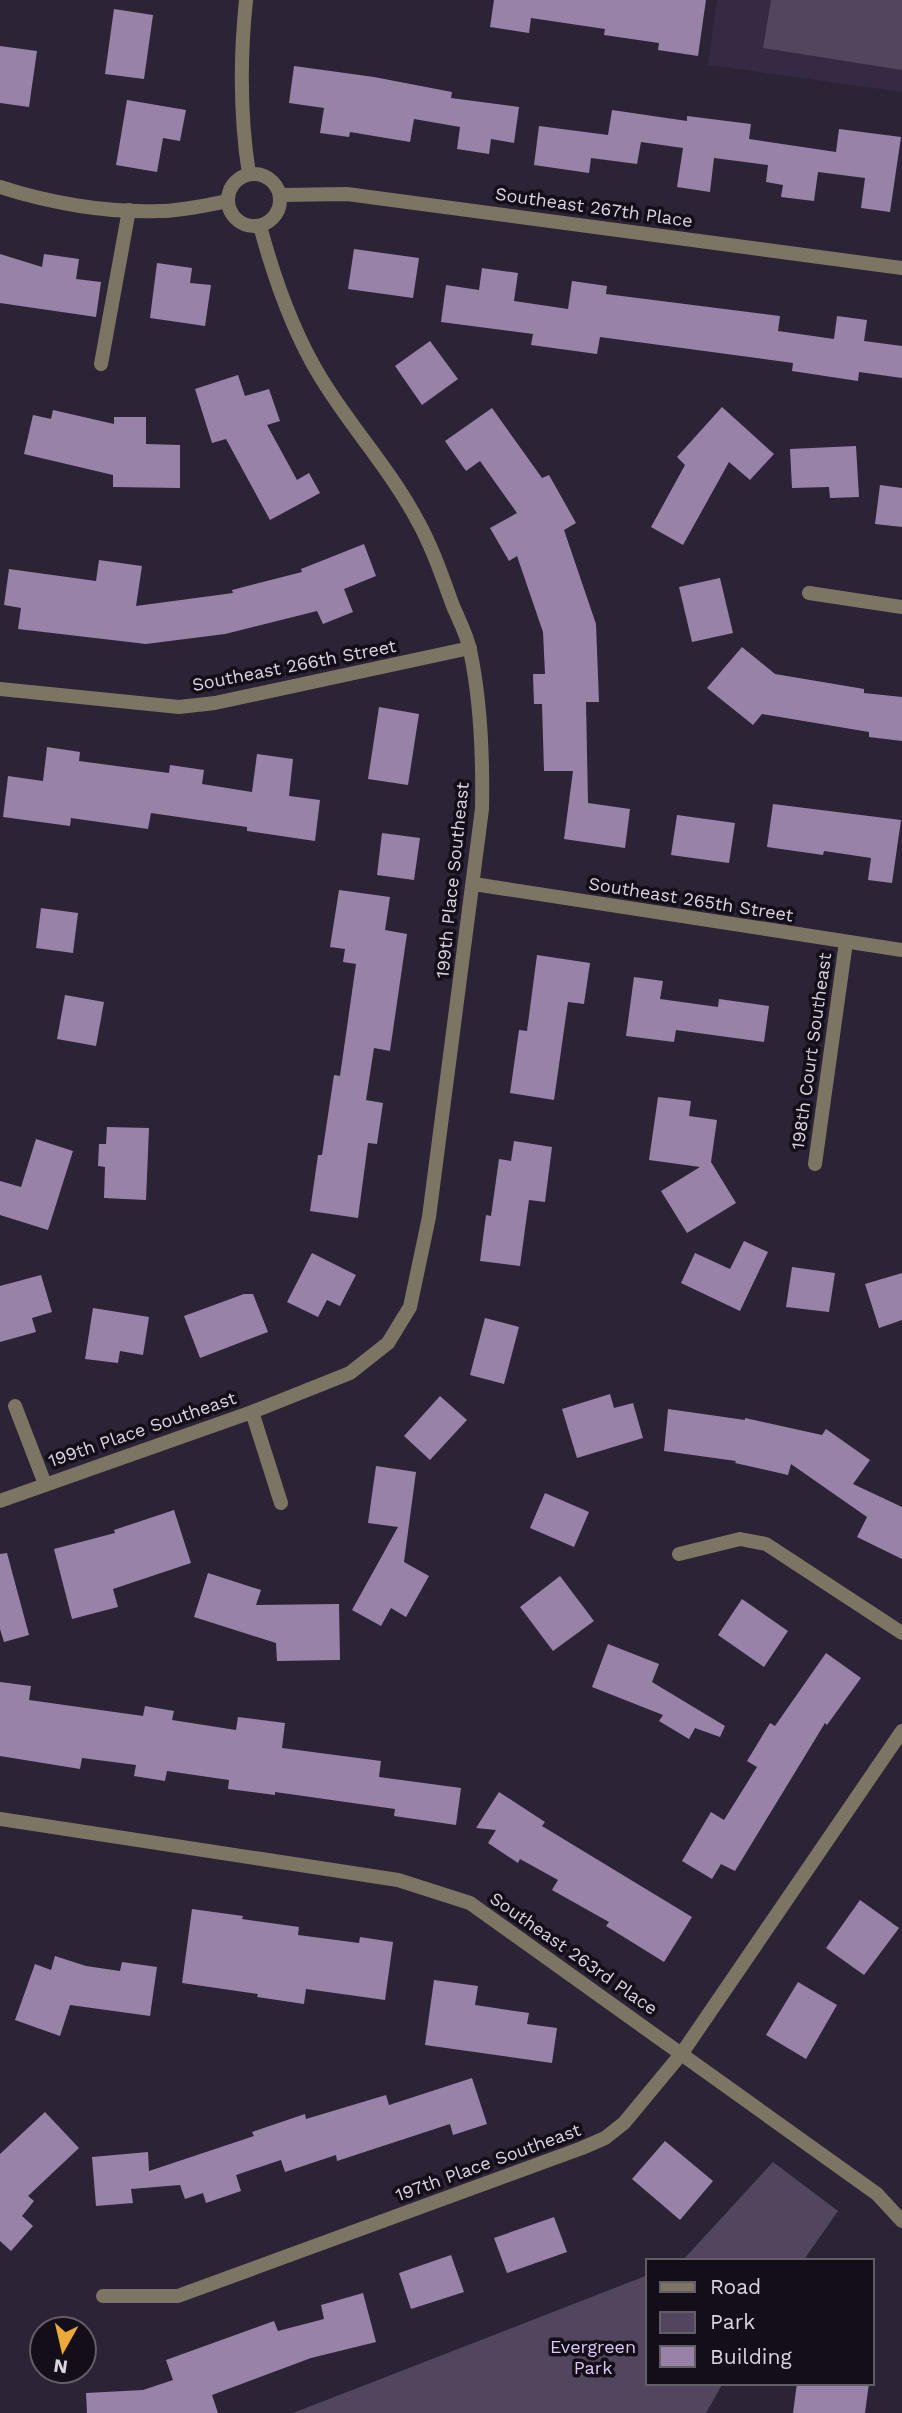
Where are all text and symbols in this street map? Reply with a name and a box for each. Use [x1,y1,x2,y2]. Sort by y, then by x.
street label: Southeast 267th Place [494,183,694,231]
street label: Southeast 266th Street [190,635,398,695]
street label: 199th Place Southeast [431,780,473,979]
street label: Southeast 265th Street [587,872,795,926]
street label: 198th Court Southeast [787,951,835,1151]
street label: 199th Place Southeast [45,1387,239,1471]
street label: Southeast 263rd Place [486,1887,662,2019]
street label: 197th Place Southeast [392,2119,584,2205]
legend [646,2259,874,2385]
text: Road [710,2274,761,2299]
text: Park [710,2309,755,2334]
north arrow [28,2315,98,2385]
park label: Evergreen Park [550,2336,636,2378]
text: Building [710,2344,792,2369]
text: N [52,2354,69,2379]

